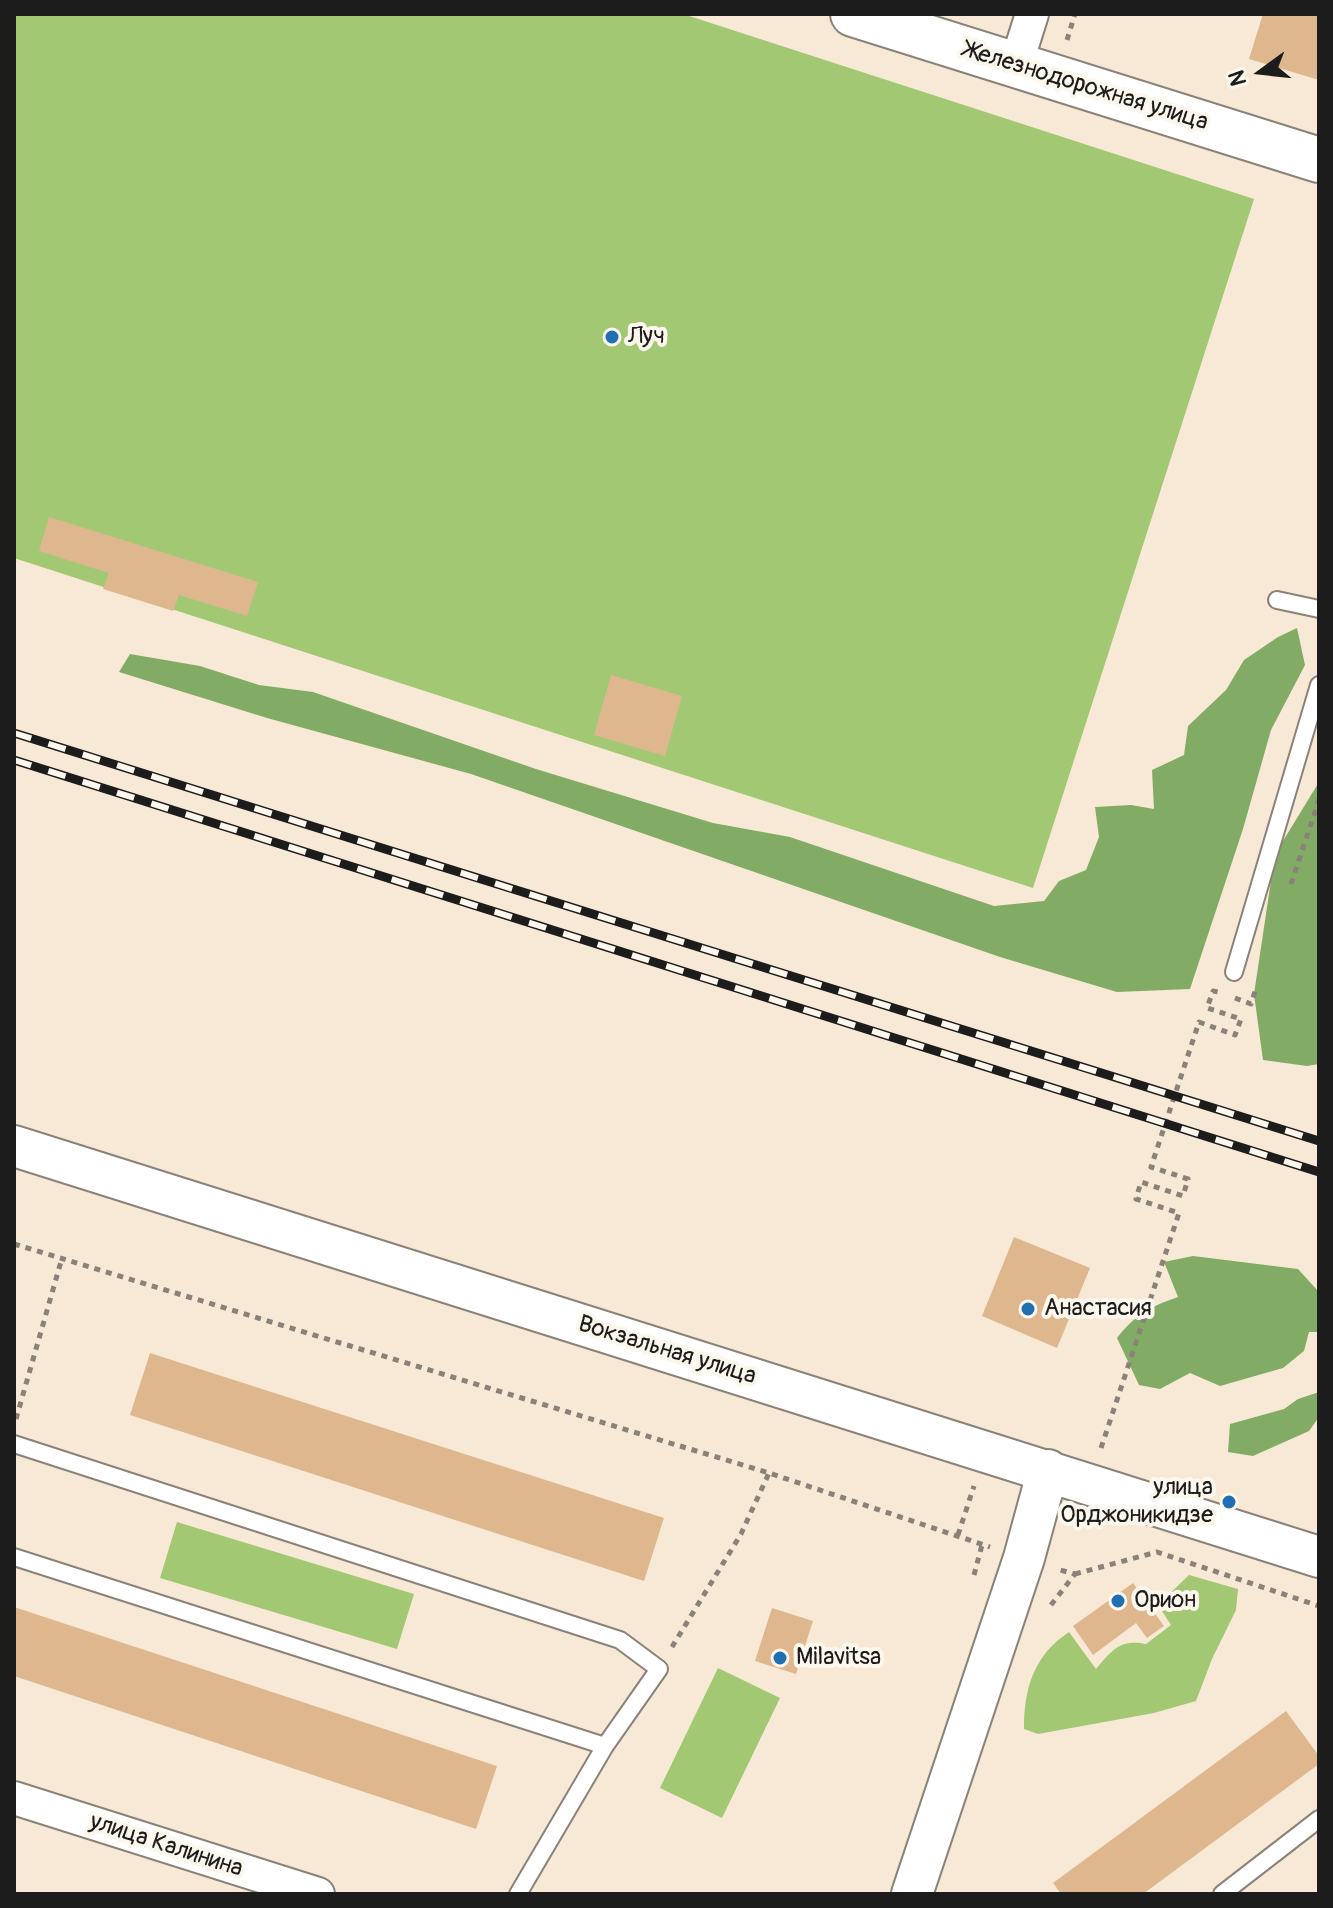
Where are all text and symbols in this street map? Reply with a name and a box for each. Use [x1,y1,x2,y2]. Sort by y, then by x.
north arrow [1221,32,1301,112]
street label: Железнодорожная улица [961,36,1211,138]
text: N [1222,67,1253,89]
place label: Луч [628,323,665,351]
marker: Луч [603,328,621,346]
place label: Анастасия [1044,1295,1152,1323]
marker: Анастасия [1019,1300,1037,1318]
street label: Вокзальная улица [575,1310,759,1392]
place label: улица Орджоникидзе [1060,1474,1213,1530]
marker: улица Орджоникидзе [1220,1493,1238,1511]
place label: Орион [1134,1587,1196,1615]
marker: Орион [1109,1592,1127,1610]
place label: Milavitsa [796,1644,881,1672]
marker: Milavitsa [771,1649,789,1667]
street label: улица Калинина [86,1808,246,1884]

